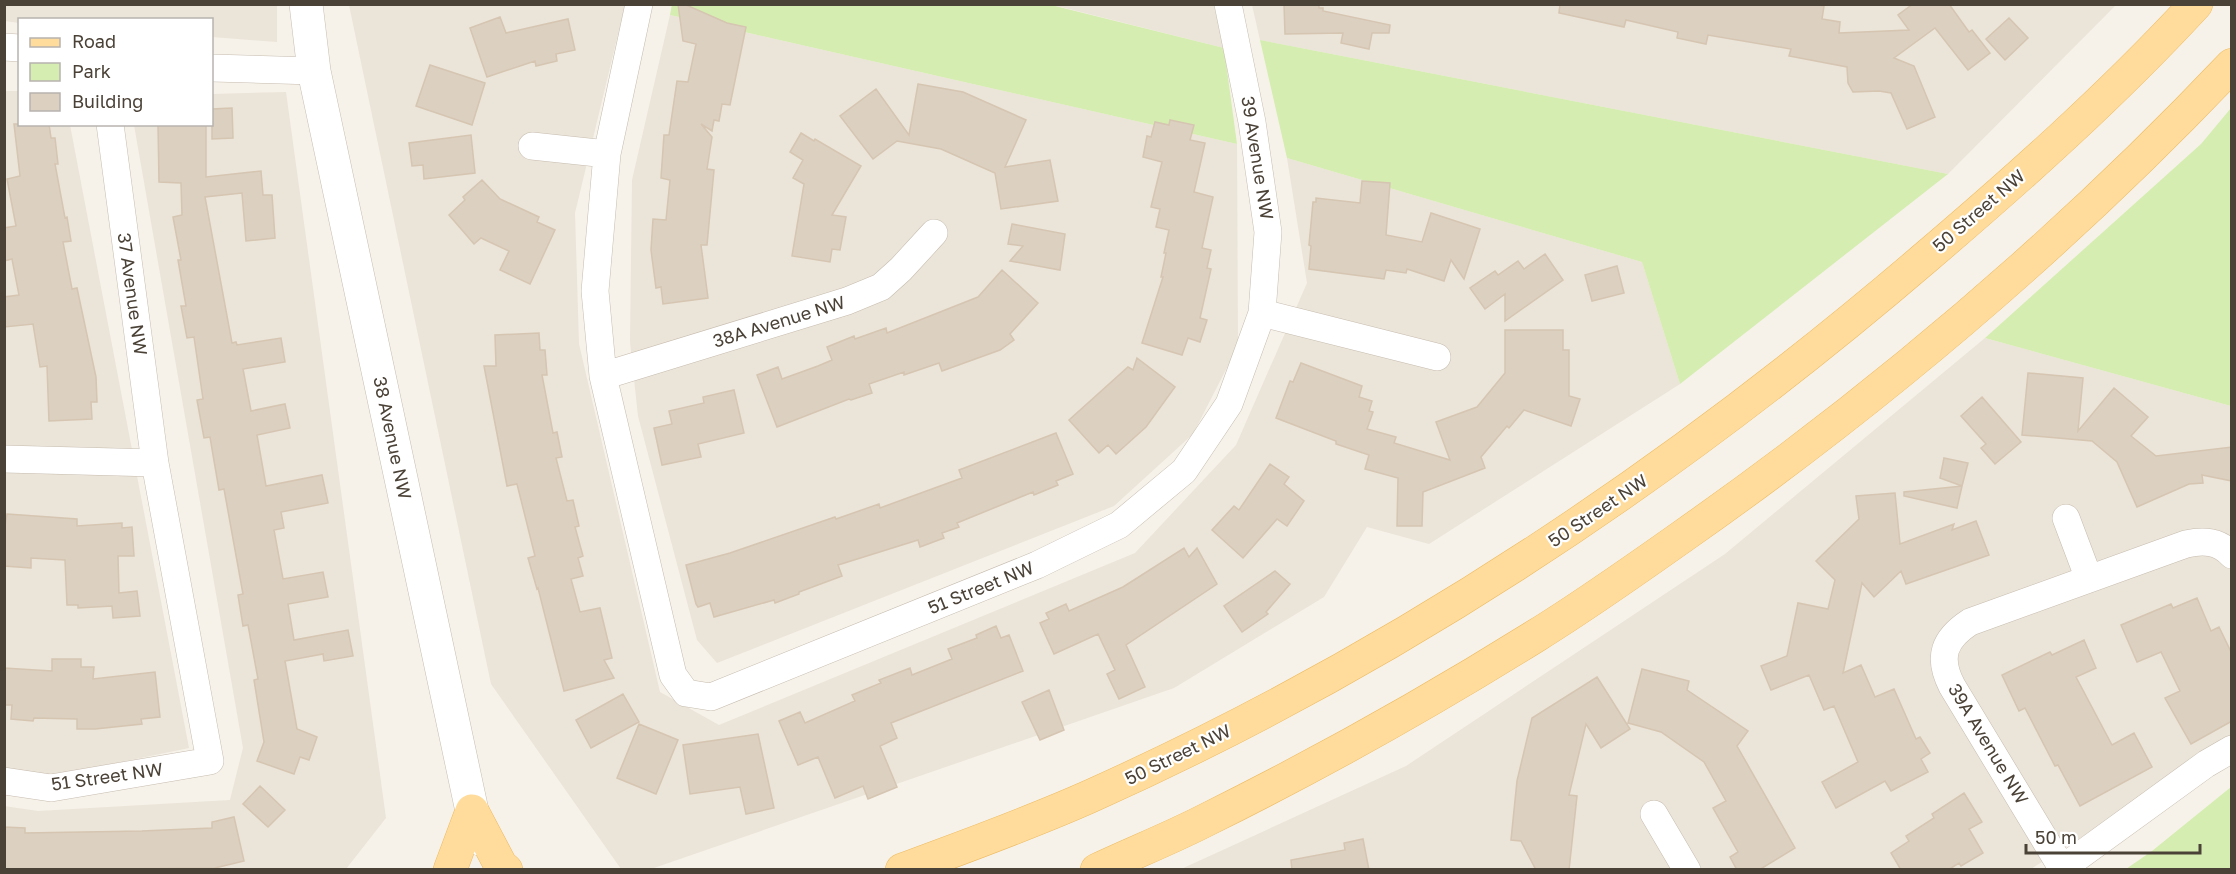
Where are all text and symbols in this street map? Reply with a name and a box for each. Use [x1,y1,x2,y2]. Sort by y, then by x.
legend [18,18,213,126]
text: Road [72,30,116,52]
text: Park [72,60,111,82]
text: Building [72,90,143,112]
street label: 39 Avenue NW [1237,94,1279,221]
street label: 50 Street NW [1928,164,2029,256]
street label: 37 Avenue NW [113,231,152,357]
street label: 38A Avenue NW [710,290,847,352]
street label: 38 Avenue NW [369,374,417,501]
street label: 50 Street NW [1544,469,1651,551]
street label: 51 Street NW [924,556,1037,618]
street label: 39A Avenue NW [1944,679,2034,808]
street label: 50 Street NW [1121,719,1234,789]
street label: 51 Street NW [50,757,164,795]
scale bar [2026,817,2200,855]
text: 50 m [2035,826,2077,848]

